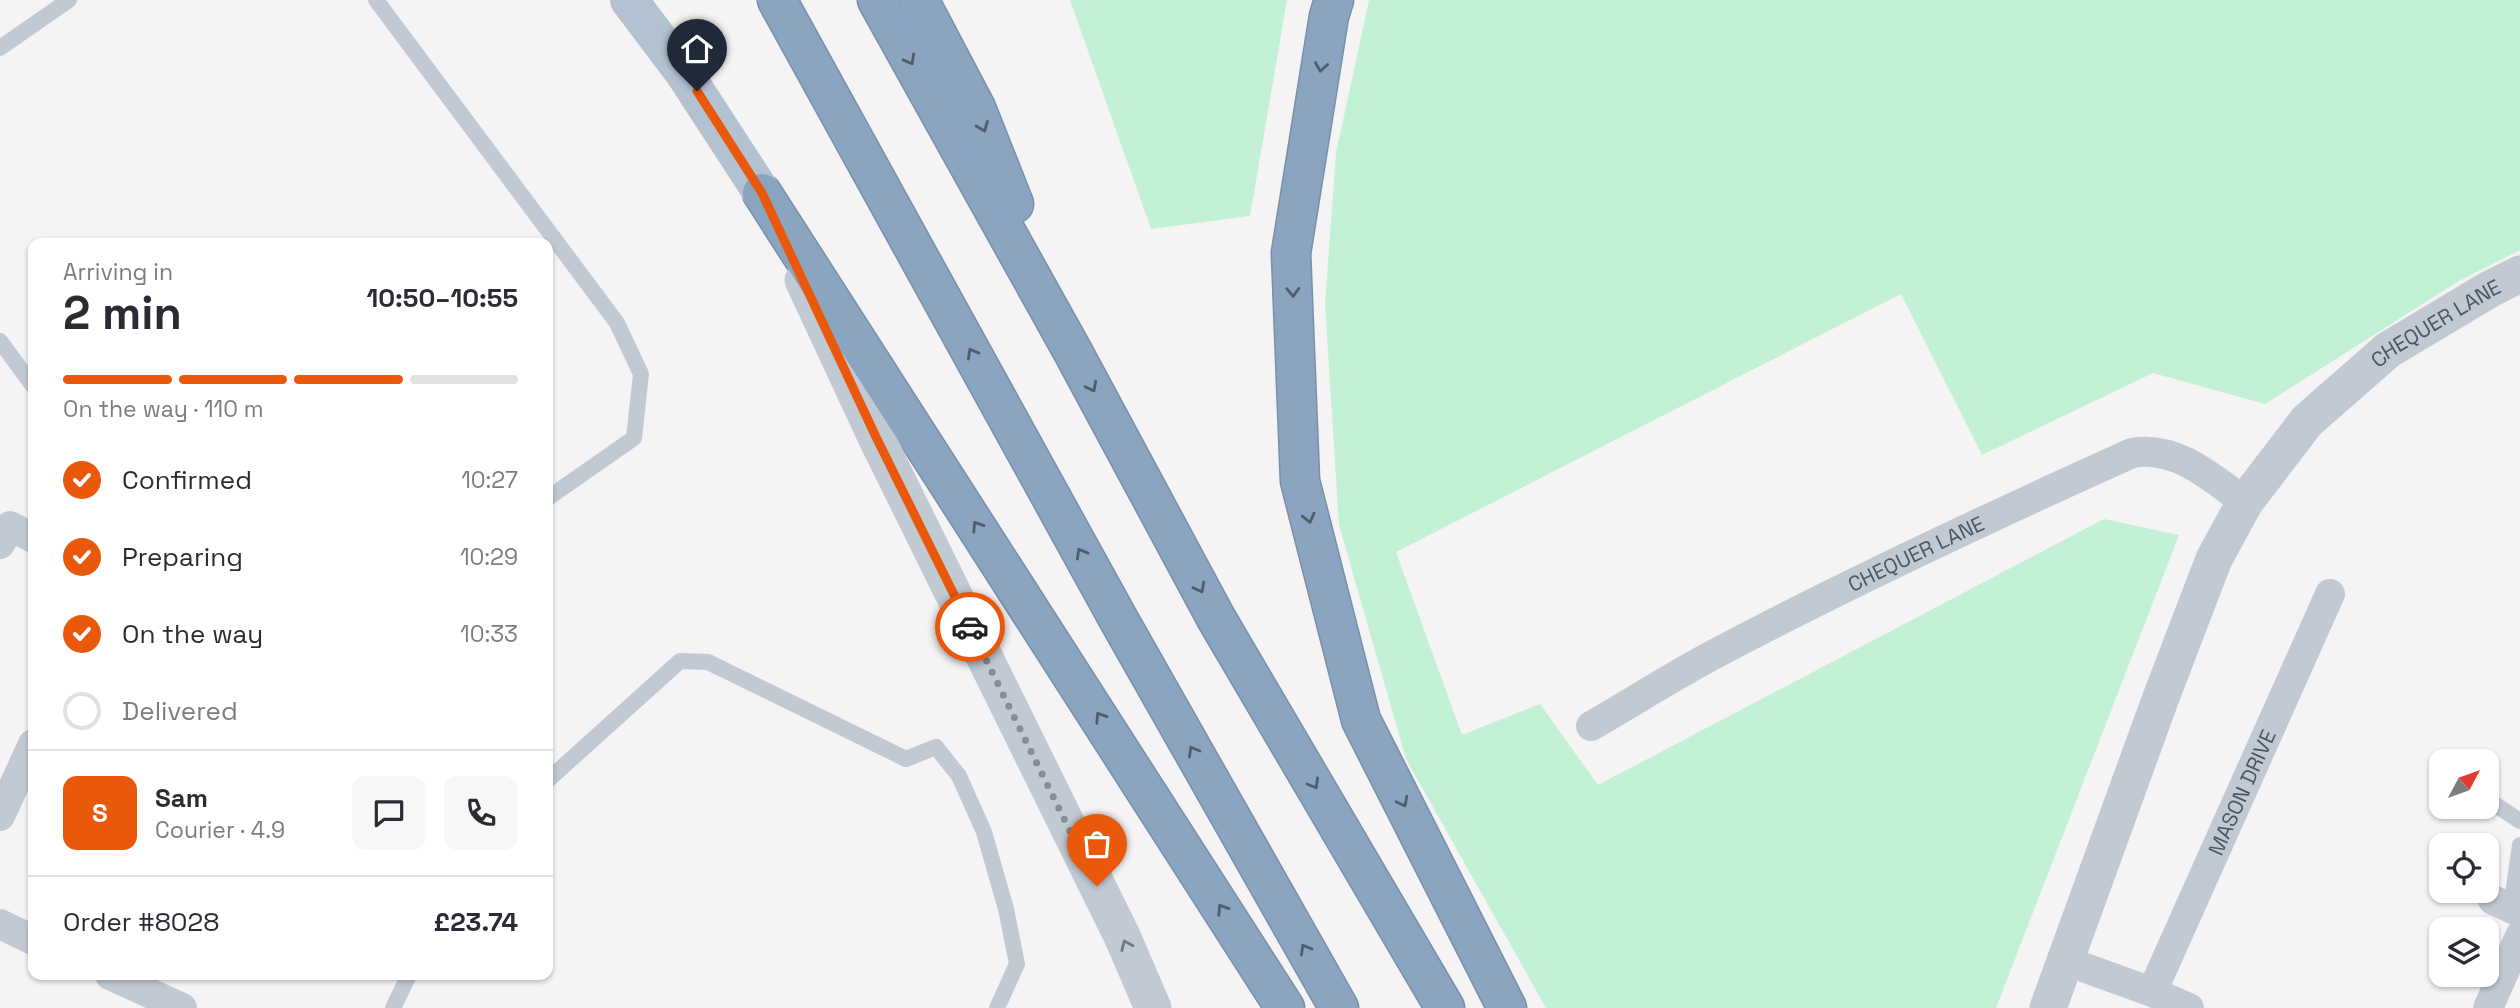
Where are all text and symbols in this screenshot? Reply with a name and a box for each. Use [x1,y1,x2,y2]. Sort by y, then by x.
pin [667,19,727,91]
icon: home [678,30,716,68]
one-way arrow [902,52,915,65]
one-way arrow [1314,61,1329,73]
one-way arrow [975,119,989,132]
text: Arriving in [63,257,173,287]
street label: CHEQUER LANE [2365,272,2505,373]
text: 10:50–10:55 [366,281,518,315]
text: 2 min [63,284,182,342]
one-way arrow [1285,287,1300,298]
one-way arrow [966,348,980,361]
one-way arrow [1084,380,1097,392]
text: On the way · 110 m [63,394,264,424]
icon: check [63,461,101,499]
text: Confirmed [122,463,252,497]
text: 10:27 [461,465,518,495]
street label: CHEQUER LANE [1843,509,1988,598]
one-way arrow [1301,512,1315,524]
one-way arrow [973,520,986,533]
icon: check [63,538,101,576]
text: Preparing [122,540,243,574]
text: 10:29 [460,542,518,572]
one-way arrow [1076,547,1089,560]
one-way arrow [1191,580,1205,593]
courier [935,592,1005,662]
icon: car [951,608,989,646]
icon: check [63,615,101,653]
text: On the way [122,617,263,651]
text: 10:33 [460,619,518,649]
text: Delivered [122,694,238,728]
one-way arrow [1095,712,1108,725]
street label: MASON DRIVE [2202,725,2281,859]
one-way arrow [1188,746,1201,758]
north arrow [2429,749,2499,819]
map controls [2429,749,2499,987]
button: chat [352,776,426,850]
button: phone [444,776,518,850]
one-way arrow [1305,777,1318,790]
text: Sam [155,781,208,815]
one-way arrow [1395,795,1409,808]
text: S [92,796,108,830]
pin [1067,814,1127,886]
text: Courier · 4.9 [155,815,285,845]
icon: bag [1078,825,1116,863]
button: locate [2429,833,2499,903]
one-way arrow [1218,904,1230,917]
text: Order #8028 [63,905,219,939]
text: £23.74 [434,905,518,939]
button: layers [2429,917,2499,987]
one-way arrow [1120,940,1134,953]
one-way arrow [1300,943,1313,956]

